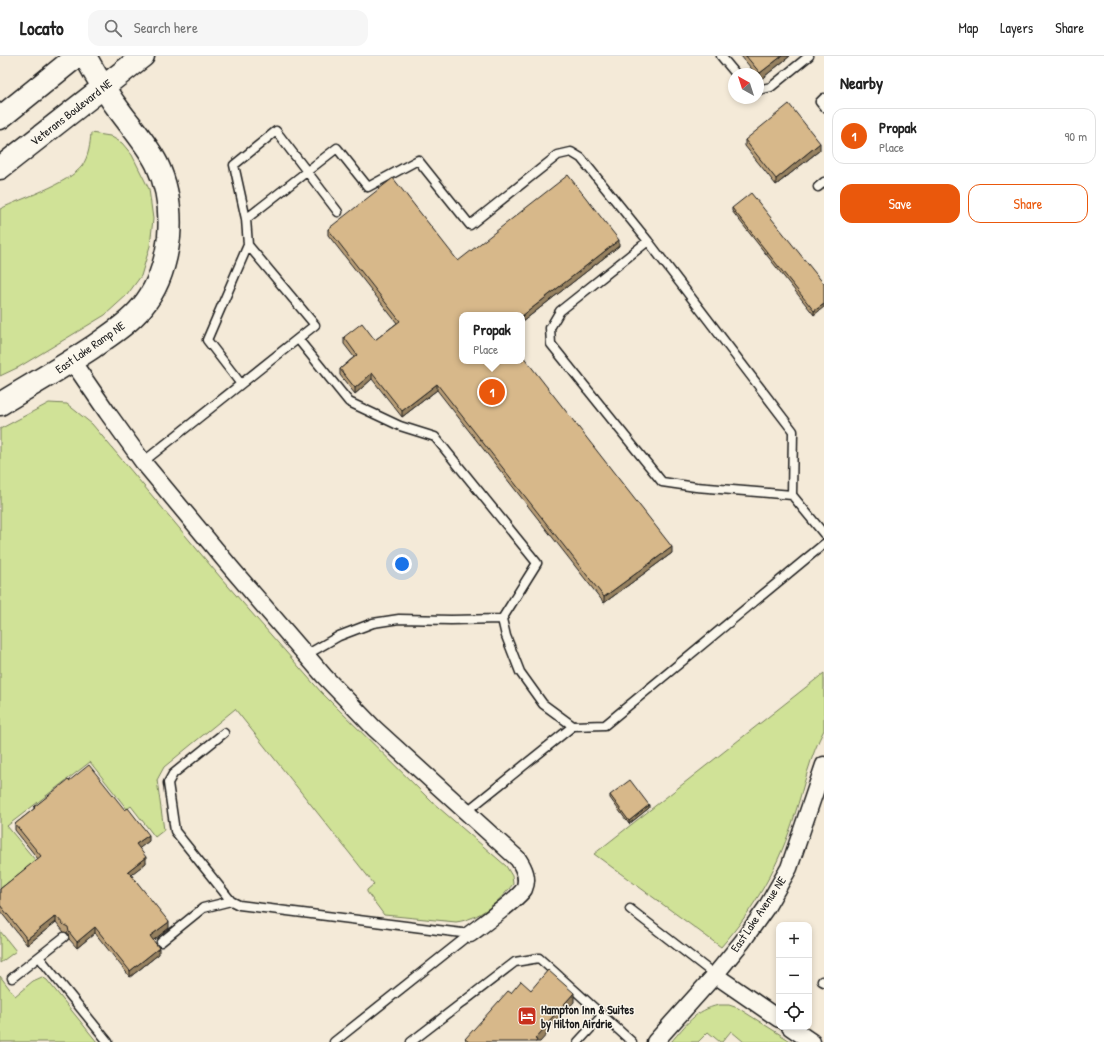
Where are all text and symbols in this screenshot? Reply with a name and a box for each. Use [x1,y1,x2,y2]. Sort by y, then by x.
search box [88,10,368,46]
text: Locato [20,15,64,41]
icon: search [102,17,124,39]
text: Search here [134,17,198,38]
text: Map [958,18,978,37]
text: Layers [1000,18,1033,37]
text: Share [1055,18,1084,37]
north arrow [728,68,764,104]
text: Nearby [840,71,883,94]
street label: Veterans Boulevard NE [27,74,116,149]
text: Propak [879,117,917,138]
text: 1 [852,127,856,145]
text: 90 m [1065,127,1087,145]
text: Place [879,138,904,156]
button: Save [840,184,960,223]
button: Share [968,184,1088,223]
popup [459,312,525,364]
street label: East Lake Ramp NE [52,316,129,377]
text: Propak [473,319,511,340]
text: Place [473,340,498,358]
pin: 1 [479,377,505,407]
your location [392,554,412,574]
street label: East Lake Avenue NE [726,872,790,955]
map controls [776,922,812,1030]
button: + [776,922,812,958]
button: − [776,958,812,994]
button: locate [776,994,812,1030]
place label: Hampton Inn & Suites by Hilton Airdrie [541,1001,634,1033]
hotel icon: Hampton Inn & Suites by Hilton Airdrie [516,1005,538,1027]

